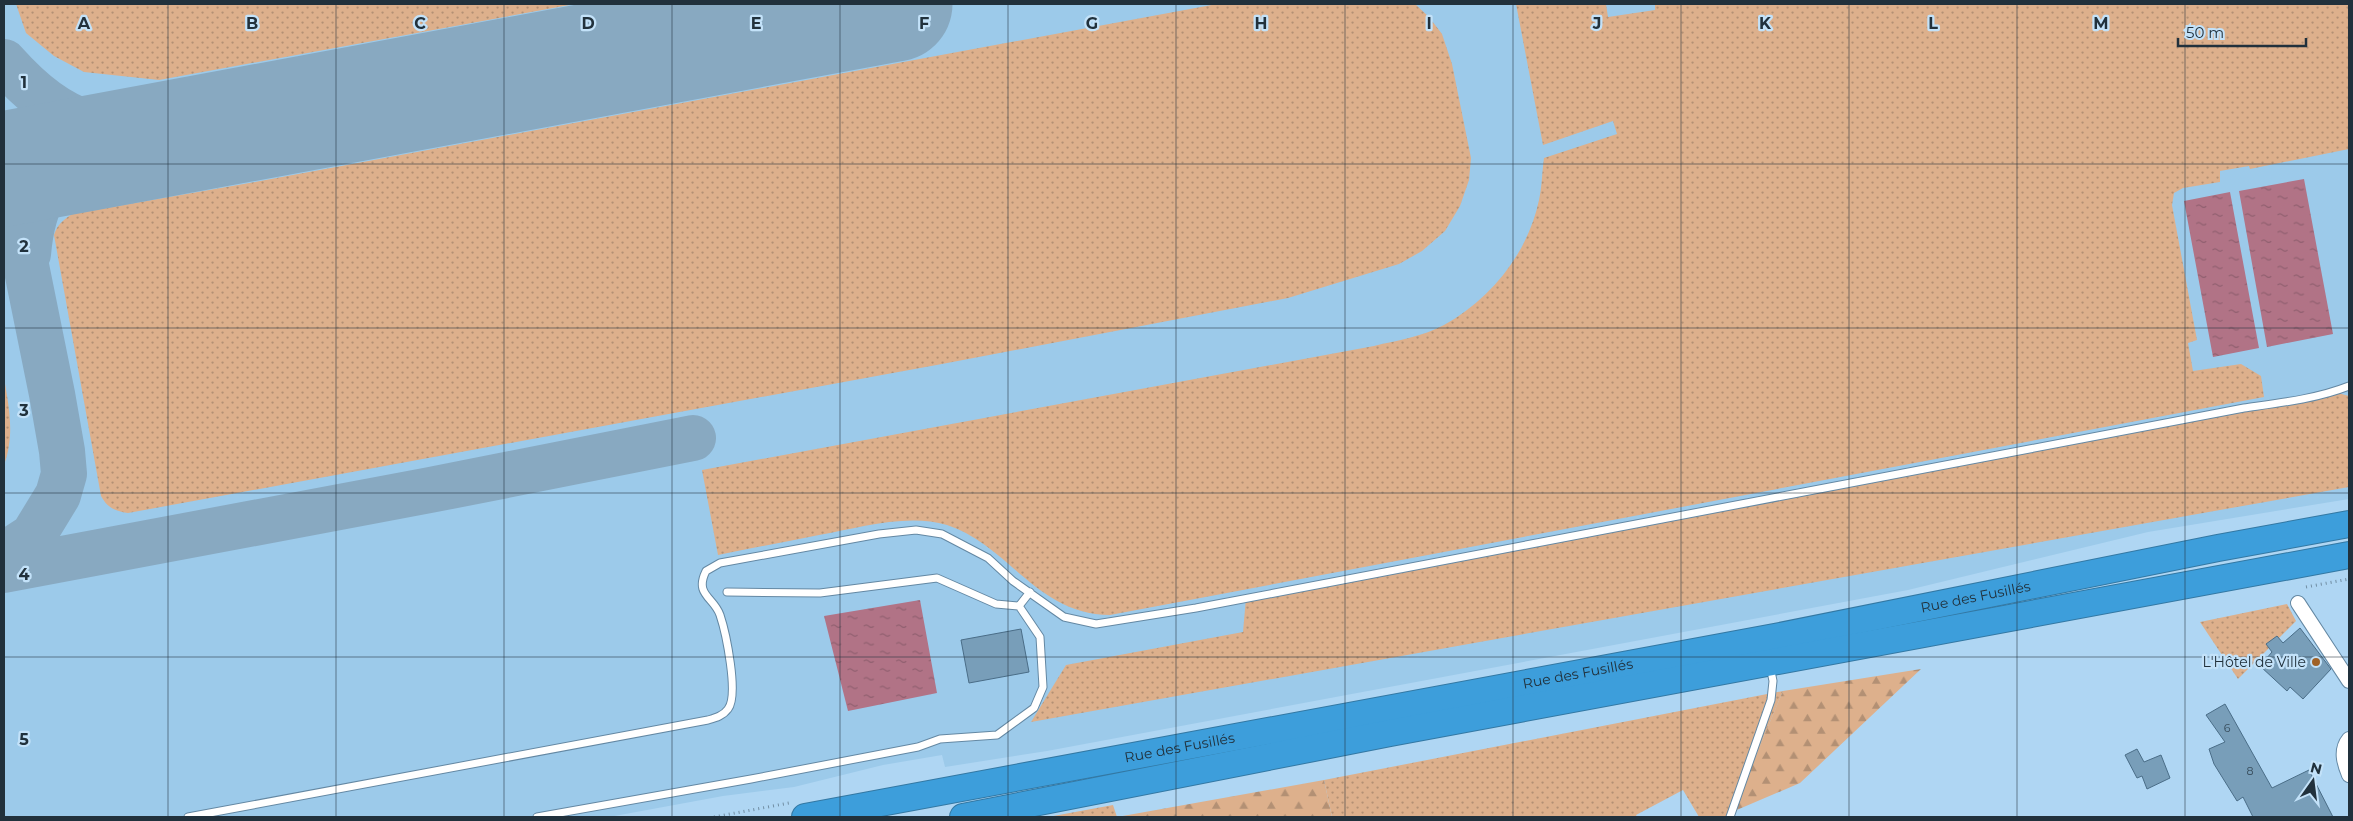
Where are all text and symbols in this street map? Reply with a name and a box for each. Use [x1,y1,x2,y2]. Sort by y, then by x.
text: A [77,14,91,33]
text: B [246,14,258,33]
text: C [414,14,426,33]
text: D [581,14,595,33]
text: E [751,14,761,33]
text: F [919,14,929,33]
text: G [1086,14,1098,33]
text: H [1255,14,1267,33]
text: I [1426,14,1432,33]
text: J [1592,14,1601,33]
text: K [1759,14,1772,33]
text: L [1928,14,1938,33]
text: M [2093,14,2109,33]
scale bar [2178,15,2306,47]
text: 50 m [2186,23,2224,42]
text: 1 [21,73,27,92]
text: 2 [19,237,29,256]
text: 3 [18,401,29,420]
text: 4 [18,565,30,584]
street label: Rue des Fusillés [1919,577,2032,617]
place label: L'Hôtel de Ville [2203,653,2306,671]
street label: Rue des Fusillés [1521,654,1635,693]
marker: L'Hôtel de Ville [2310,656,2322,668]
house number: 6 [2224,721,2231,735]
street label: Rue des Fusillés [1123,728,1236,767]
text: 5 [19,730,29,749]
north arrow [2288,756,2338,806]
text: N [2308,758,2324,778]
house number: 8 [2246,764,2254,778]

